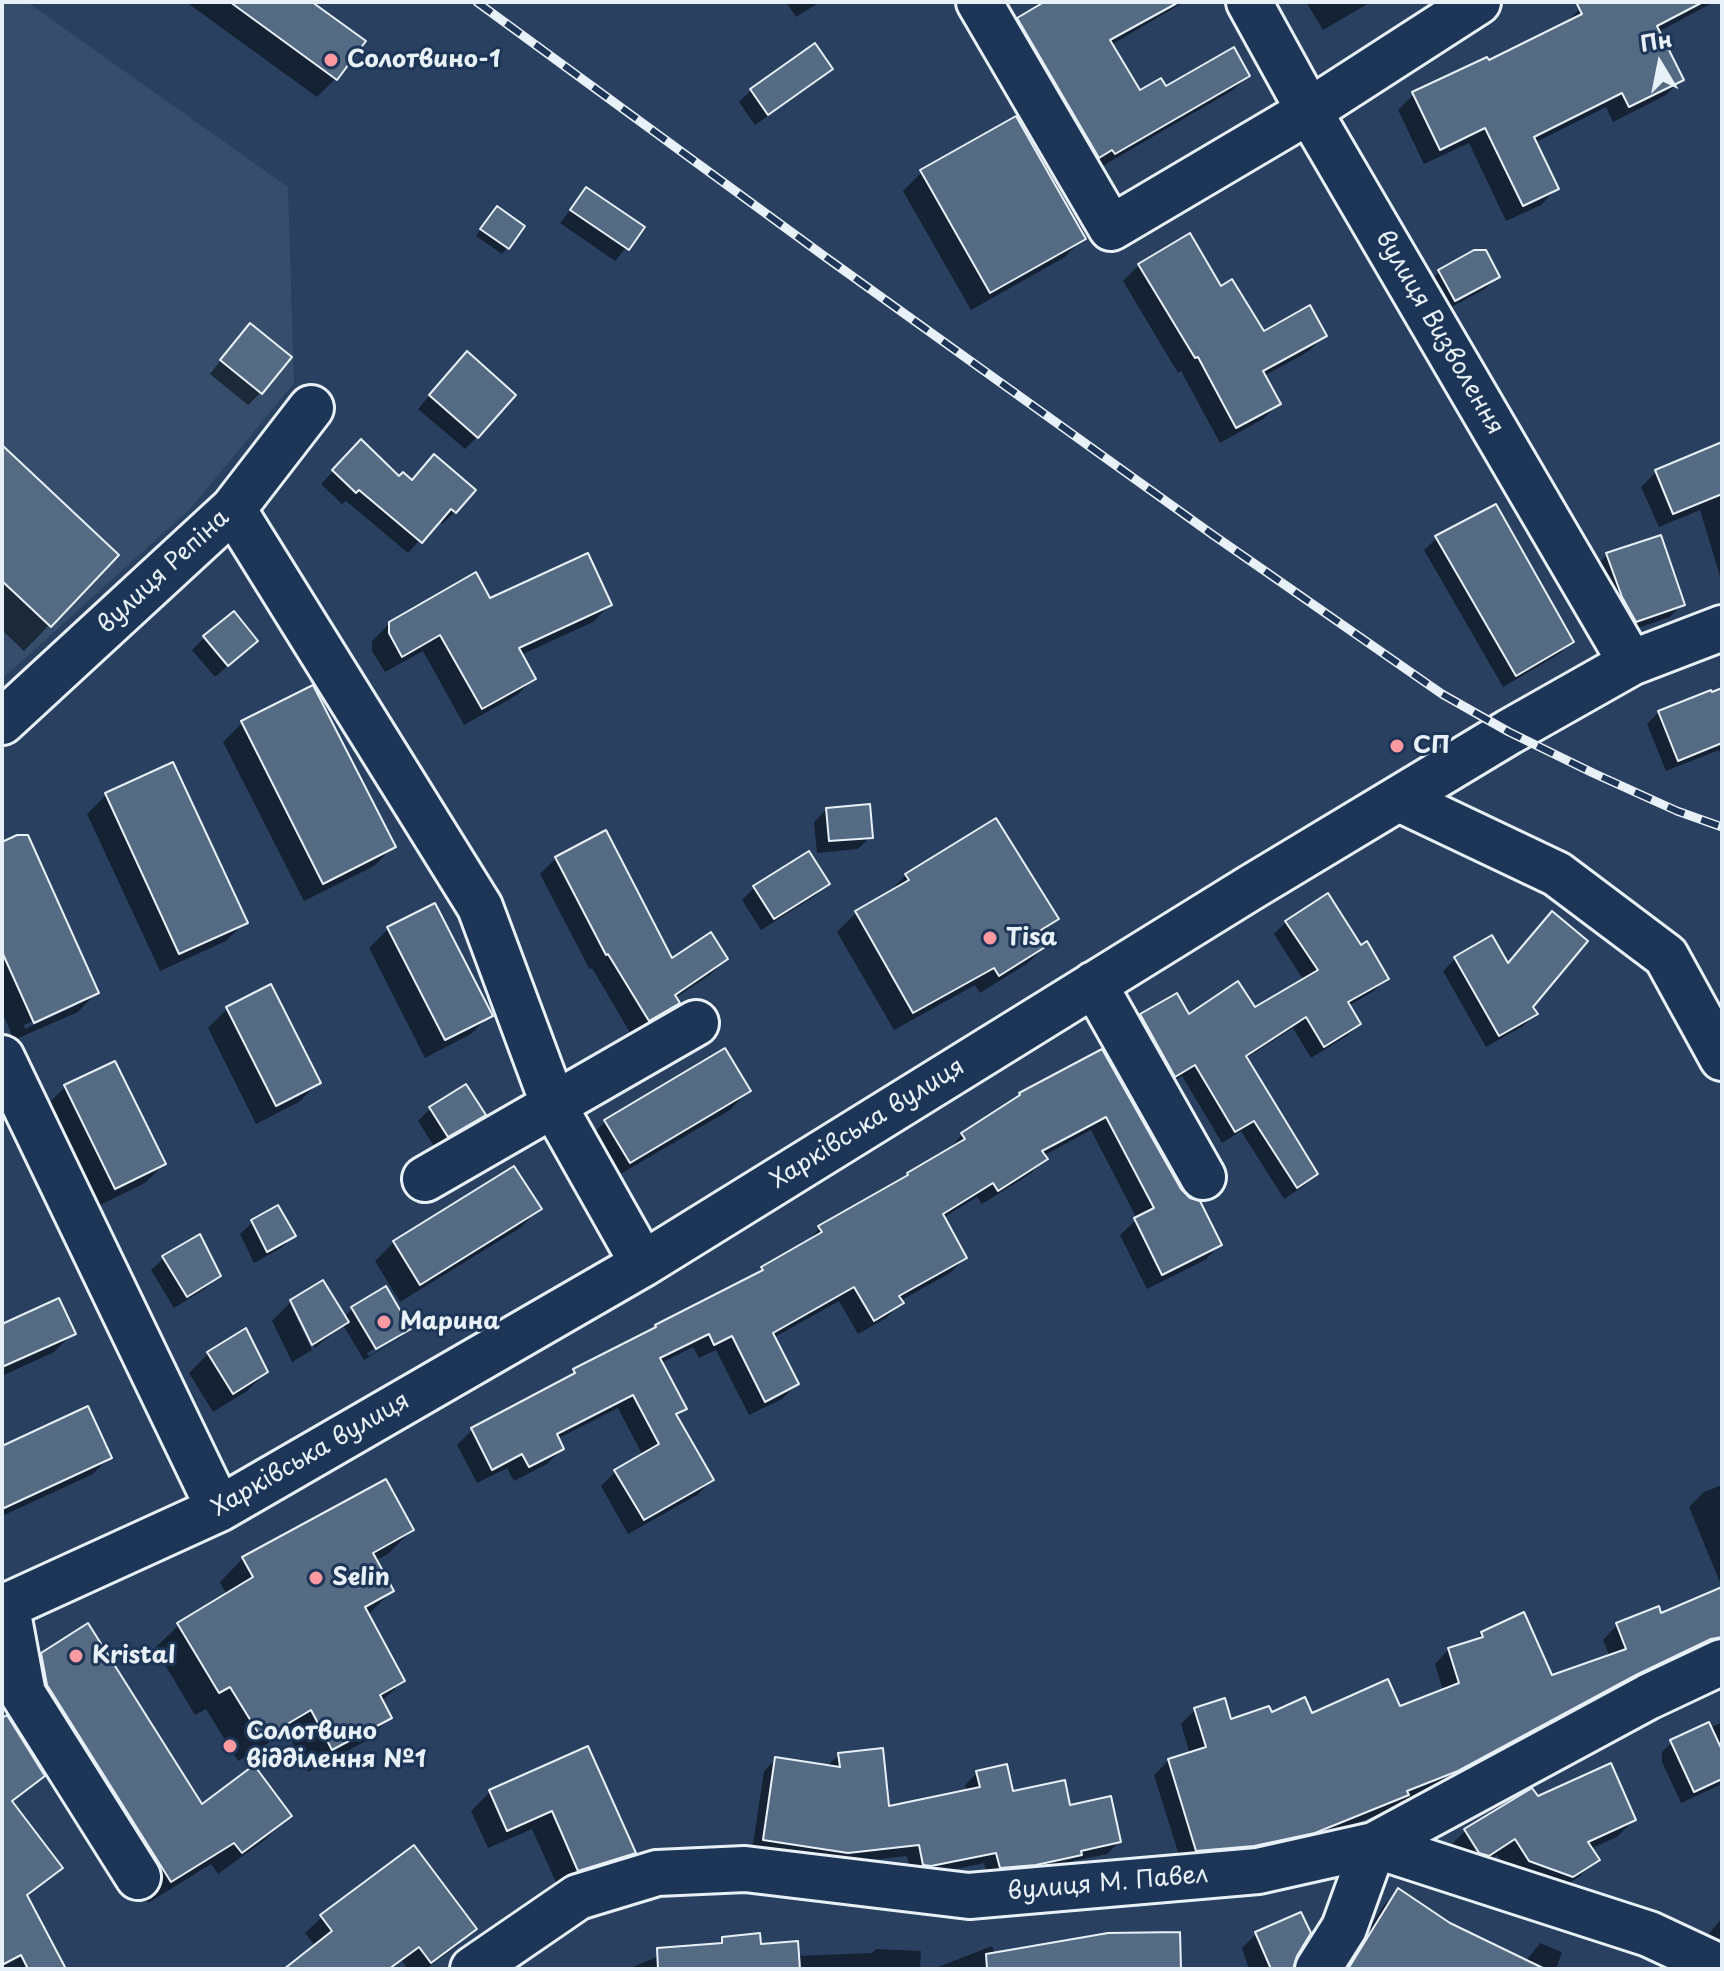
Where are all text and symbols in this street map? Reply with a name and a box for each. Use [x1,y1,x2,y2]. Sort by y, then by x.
text: Пн [1637,21,1674,59]
north arrow [1620,24,1700,104]
place label: Солотвино-1 [347,46,500,74]
marker: Солотвино-1 [322,51,340,69]
street label: вулиця Визволення [1369,226,1509,440]
street label: вулиця Репіна [92,504,236,640]
place label: СП [1413,732,1450,760]
marker: СП [1388,737,1406,755]
place label: Tisa [1006,924,1057,952]
marker: Tisa [981,929,999,947]
street label: Харківська вулиця [766,1053,970,1195]
place label: Марина [400,1308,500,1336]
marker: Марина [375,1313,393,1331]
street label: Харківська вулиця [207,1387,415,1523]
place label: Selin [332,1564,390,1592]
marker: Selin [307,1569,325,1587]
place label: Kristal [92,1642,175,1670]
marker: Kristal [67,1647,85,1665]
place label: Солотвино відділення №1 [246,1718,426,1774]
marker: Солотвино відділення №1 [221,1737,239,1755]
street label: вулиця М. Павел [1007,1861,1209,1907]

